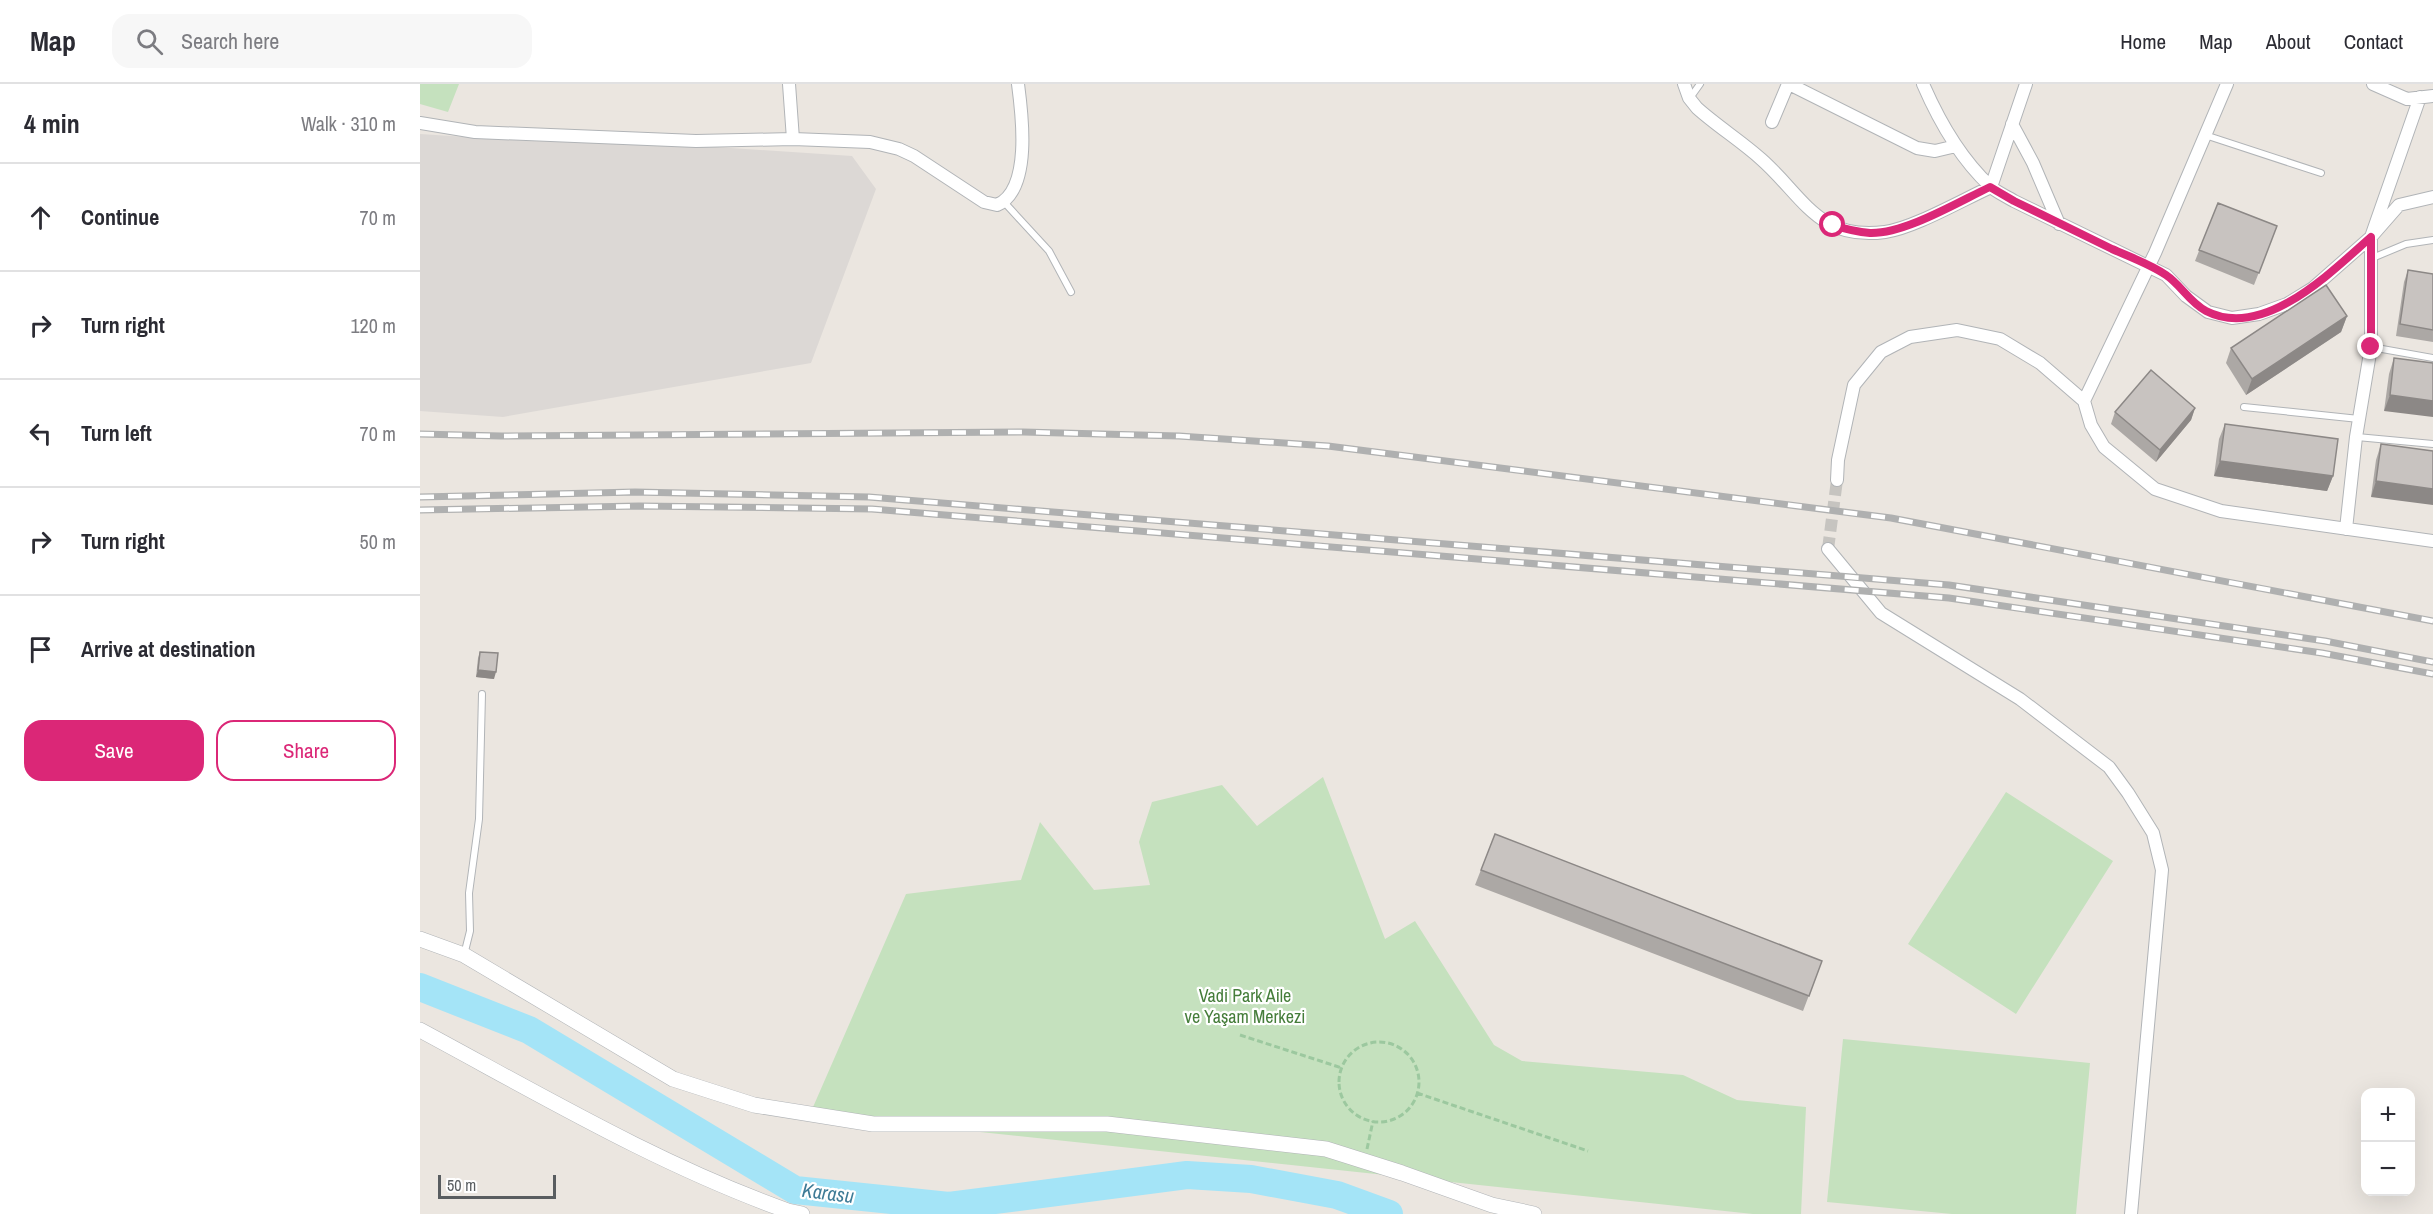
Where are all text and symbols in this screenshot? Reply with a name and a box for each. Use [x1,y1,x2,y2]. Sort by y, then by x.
search box [112,14,532,68]
text: Map [30,22,76,60]
icon: search [133,25,166,58]
text: Search here [181,26,279,56]
text: Home [2120,27,2166,56]
text: Map [2199,27,2233,56]
text: About [2266,27,2311,56]
text: Contact [2344,27,2403,56]
text: 4 min [24,106,80,141]
text: Walk · 310 m [301,110,396,137]
icon: ahead [24,201,57,234]
text: Continue [81,202,159,232]
text: 70 m [360,204,396,231]
route start [1819,211,1845,237]
icon: right [24,309,57,342]
text: Turn right [81,310,165,340]
text: 120 m [350,312,396,339]
route end [2357,333,2383,359]
icon: left [24,417,57,450]
text: Turn left [81,418,152,448]
text: 70 m [360,420,396,447]
icon: right [24,525,57,558]
text: Turn right [81,526,165,556]
text: 50 m [360,528,396,555]
icon: arrive [24,633,57,666]
text: Arrive at destination [81,634,255,664]
button: Save [24,720,204,781]
button: Share [216,720,396,781]
park label: Vadi Park Aile ve Yaşam Merkezi [1185,983,1305,1029]
map controls [2361,1088,2415,1196]
button: + [2361,1088,2415,1142]
button: − [2361,1142,2415,1196]
scale bar [438,1172,556,1200]
text: 50 m [447,1174,476,1196]
water label: Karasu [801,1176,855,1209]

